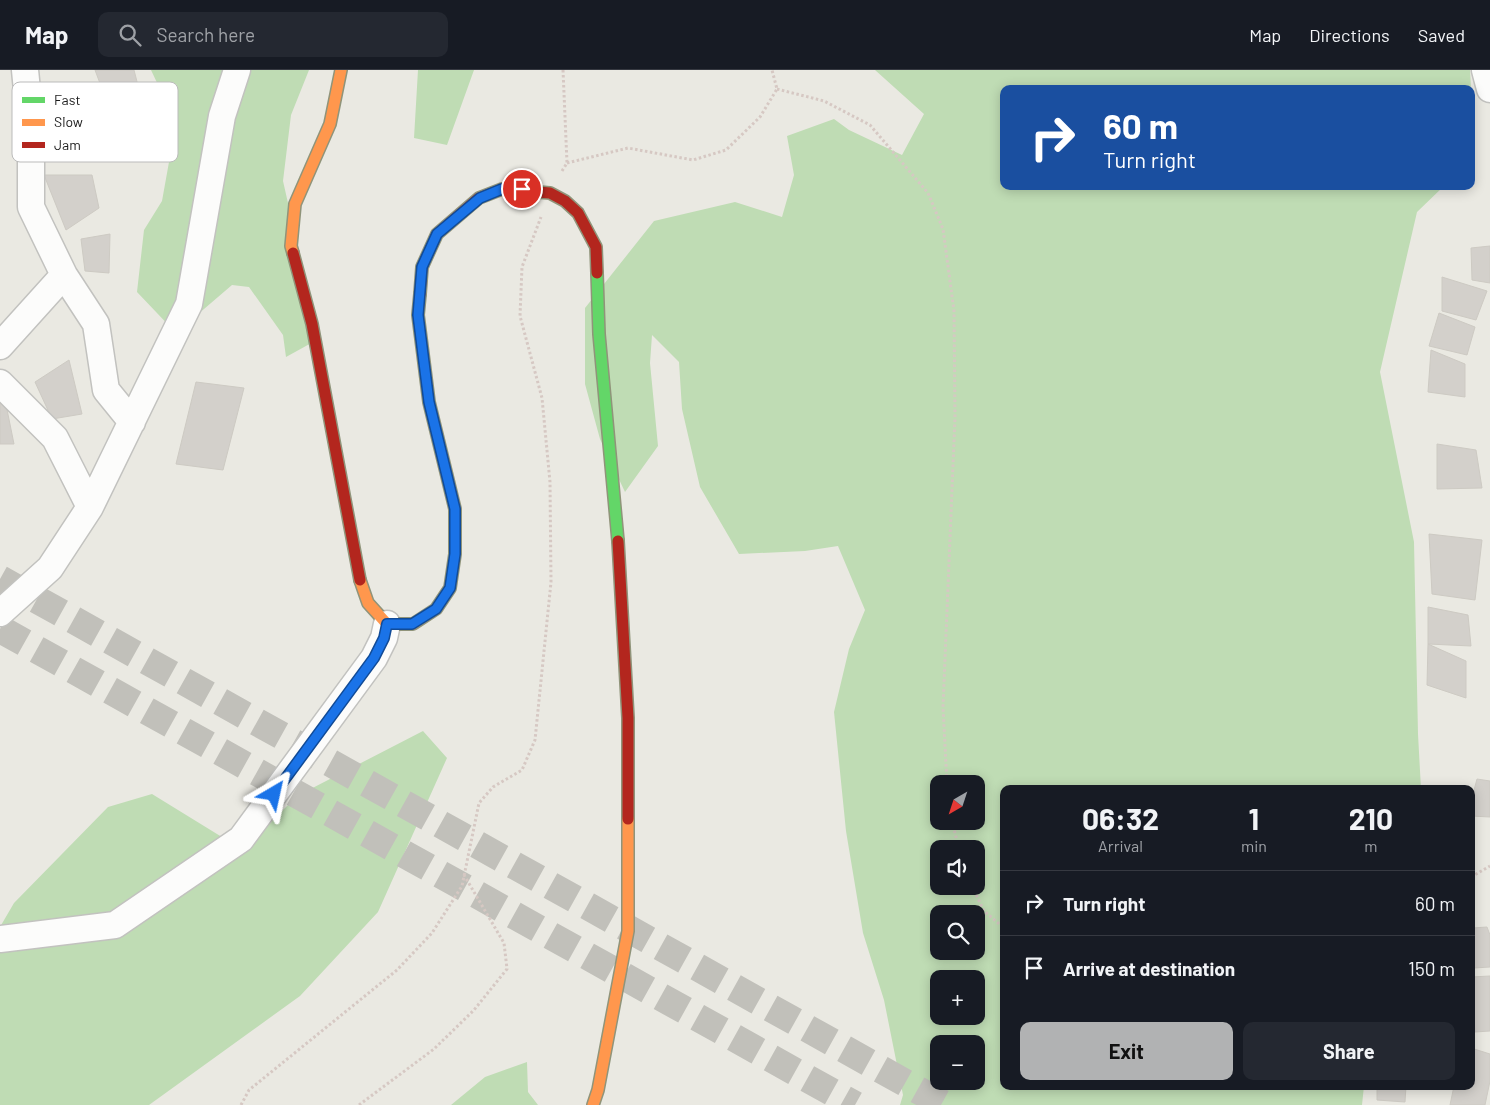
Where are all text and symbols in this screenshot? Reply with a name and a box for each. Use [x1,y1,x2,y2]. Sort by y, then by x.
search box [98,12,448,57]
text: Map [25,20,68,49]
icon: search [116,21,144,49]
text: Search here [156,23,255,46]
text: Map [1249,24,1281,46]
text: Directions [1309,24,1390,46]
text: Saved [1418,24,1465,46]
legend [12,82,178,162]
text: Fast [54,91,80,108]
text: 60 m [1103,104,1178,146]
icon: right [1020,105,1085,170]
text: Slow [54,113,83,130]
text: Jam [54,136,81,153]
text: Turn right [1103,146,1196,172]
pin [501,168,543,210]
icon: arrive [508,175,536,203]
position arrow [247,767,299,819]
north arrow [930,775,985,830]
map controls [930,775,985,1090]
text: 06:32 [1082,800,1159,836]
text: 1 [1249,800,1259,836]
text: 210 [1349,800,1393,836]
text: Arrival [1098,836,1143,855]
text: min [1241,836,1267,855]
text: m [1364,836,1378,855]
button: sound [930,840,985,895]
icon: right [1020,889,1048,917]
text: Turn right [1063,892,1145,915]
text: 60 m [1415,892,1455,915]
button: search [930,905,985,960]
icon: arrive [1020,954,1048,982]
text: Arrive at destination [1063,957,1235,980]
text: 150 m [1408,957,1455,980]
button: + [930,970,985,1025]
button: Exit [1020,1022,1233,1080]
button: Share [1243,1022,1455,1080]
button: − [930,1035,985,1090]

